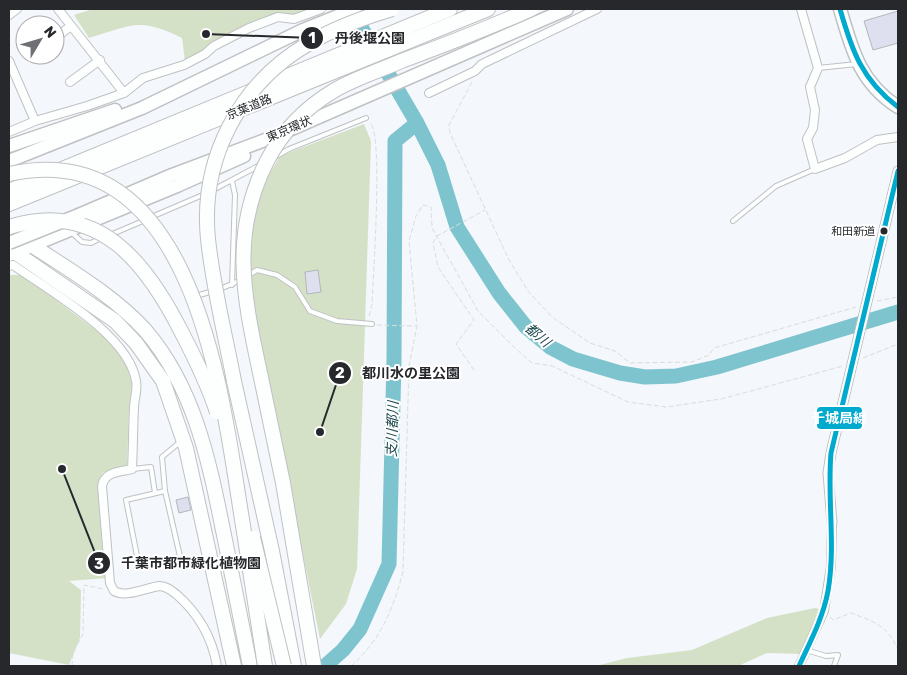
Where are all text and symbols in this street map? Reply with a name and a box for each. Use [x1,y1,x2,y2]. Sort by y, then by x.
north arrow [15,15,65,65]
text: N [40,23,60,42]
callout: 丹後堰公園 [300,24,415,53]
text: 1 [308,29,316,47]
text: 丹後堰公園 [335,30,405,47]
street label: 京葉道路 [224,92,274,122]
street label: 東京環状 [264,113,314,145]
place label: 和田新道 [831,225,875,238]
marker: 和田新道 [879,226,889,236]
water label: 都川 [521,320,555,352]
callout: 都川水の里公園 [327,358,470,387]
text: 2 [335,364,345,382]
text: 都川水の里公園 [362,365,460,382]
water label: 支川都川 [383,399,402,457]
line badge: 千城局線 [816,406,863,430]
text: 千城局線 [811,410,867,427]
callout: 千葉市都市緑化植物園 [86,549,271,578]
text: 3 [94,555,104,573]
text: 千葉市都市緑化植物園 [121,555,261,572]

